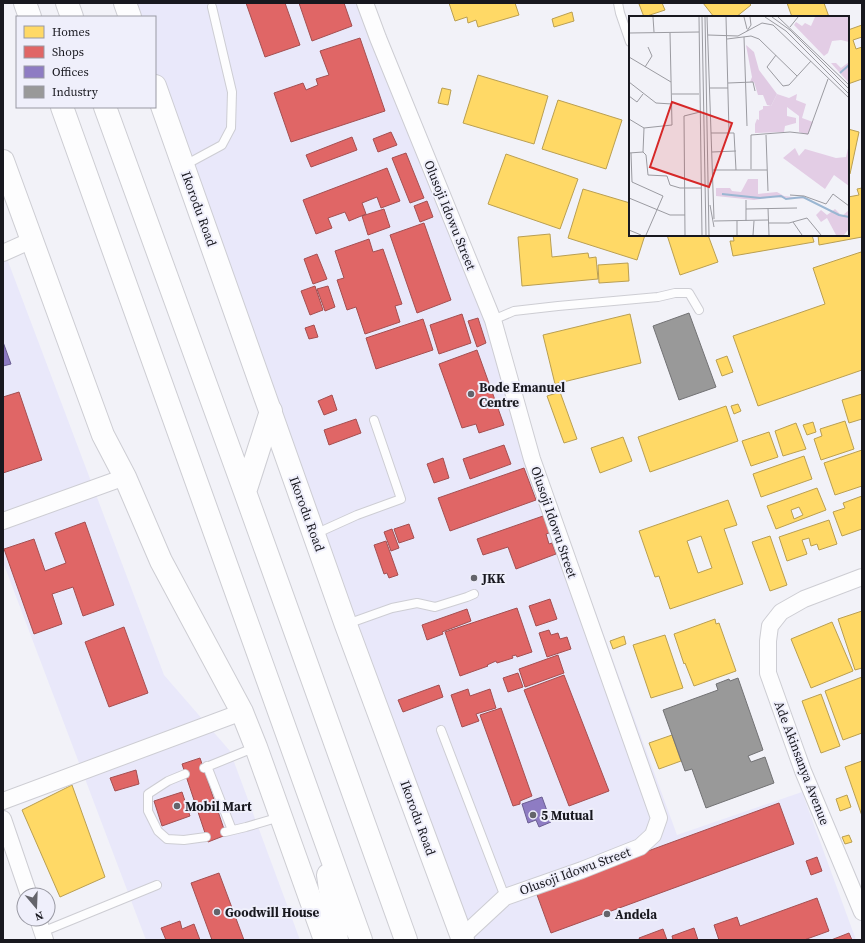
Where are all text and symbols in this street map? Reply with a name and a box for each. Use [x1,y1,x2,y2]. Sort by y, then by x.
legend [16,16,156,108]
inset map [629,16,849,236]
text: Homes [52,24,90,40]
text: Shops [52,44,84,60]
text: Offices [52,64,89,80]
text: Industry [52,84,99,100]
street label: Olusoji Idowu Street [420,158,480,273]
street label: Ikorodu Road [178,169,221,249]
place label: Bode Emanuel Centre [479,379,565,411]
marker: Bode Emanuel Centre [466,389,476,399]
street label: Olusoji Idowu Street [527,464,581,581]
street label: Ikorodu Road [286,474,329,554]
place label: JKK [481,570,505,587]
marker: JKK [469,573,479,583]
street label: Ade Akinsanya Avenue [771,699,834,828]
street label: Ikorodu Road [397,778,440,858]
place label: Mobil Mart [185,798,252,815]
marker: Mobil Mart [172,801,182,811]
place label: 5 Mutual [541,807,593,824]
marker: 5 Mutual [528,810,538,820]
street label: Olusoji Idowu Street [517,843,634,899]
north arrow [16,887,56,927]
place label: Goodwill House [225,904,320,921]
place label: Andela [615,906,657,923]
marker: Goodwill House [212,907,222,917]
text: N [33,908,45,924]
marker: Andela [602,909,612,919]

